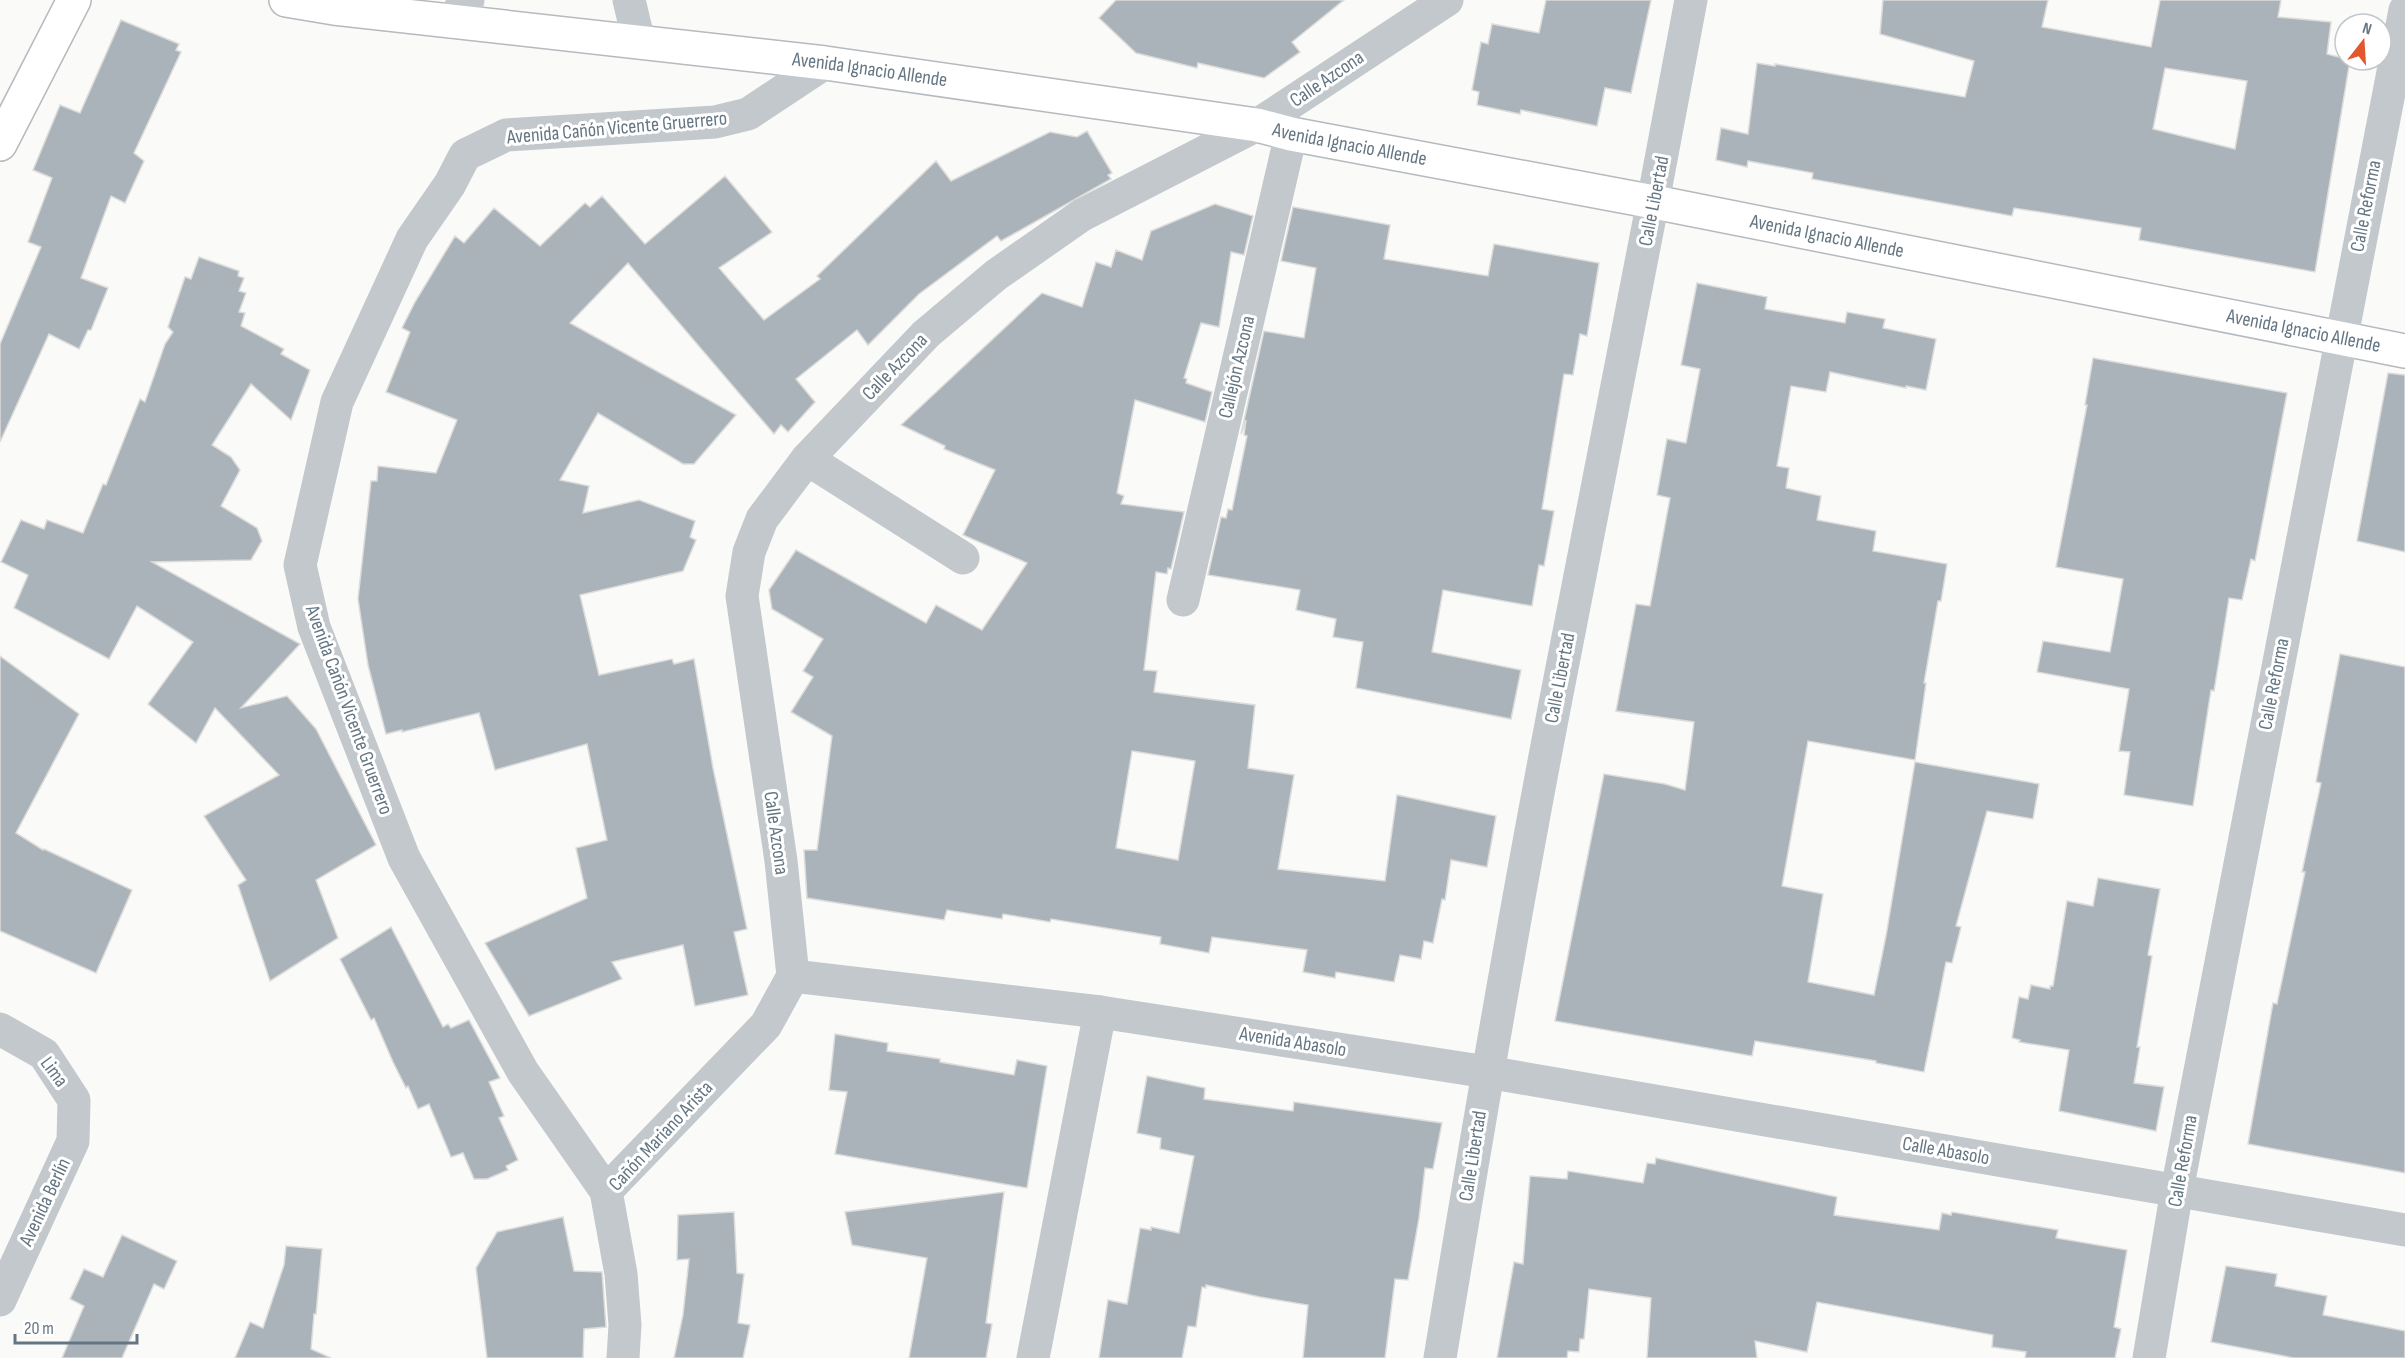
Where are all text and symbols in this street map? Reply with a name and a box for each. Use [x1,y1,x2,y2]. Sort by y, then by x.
north arrow [2333,12,2393,72]
text: N [2360,19,2374,39]
street label: Calle Azcona [1286,46,1368,112]
street label: Avenida Ignacio Allende [790,47,949,92]
street label: Avenida Cañón Vicente Gruerrero [505,106,728,150]
street label: Avenida Ignacio Allende [1269,117,1429,171]
street label: Calle Libertad [1634,154,1674,248]
street label: Calle Reforma [2345,158,2387,254]
street label: Avenida Ignacio Allende [1747,209,1906,263]
street label: Avenida Ignacio Allende [2224,304,2383,358]
street label: Callejón Azcona [1214,314,1260,420]
street label: Calle Azcona [857,329,933,405]
street label: Avenida Cañón Vicente Gruerrero [300,601,398,818]
street label: Calle Libertad [1540,631,1580,725]
street label: Calle Reforma [2253,636,2295,732]
street label: Calle Azcona [758,790,794,876]
street label: Avenida Abasolo [1237,1022,1348,1062]
street label: Lima [35,1052,73,1092]
street label: Cañón Mariano Arista [604,1076,718,1196]
street label: Calle Libertad [1454,1109,1492,1203]
street label: Calle Reforma [2163,1113,2203,1209]
street label: Calle Abasolo [1901,1132,1991,1170]
street label: Avenida Berlín [14,1154,76,1251]
scale bar [15,1307,136,1345]
text: 20 m [24,1318,54,1339]

